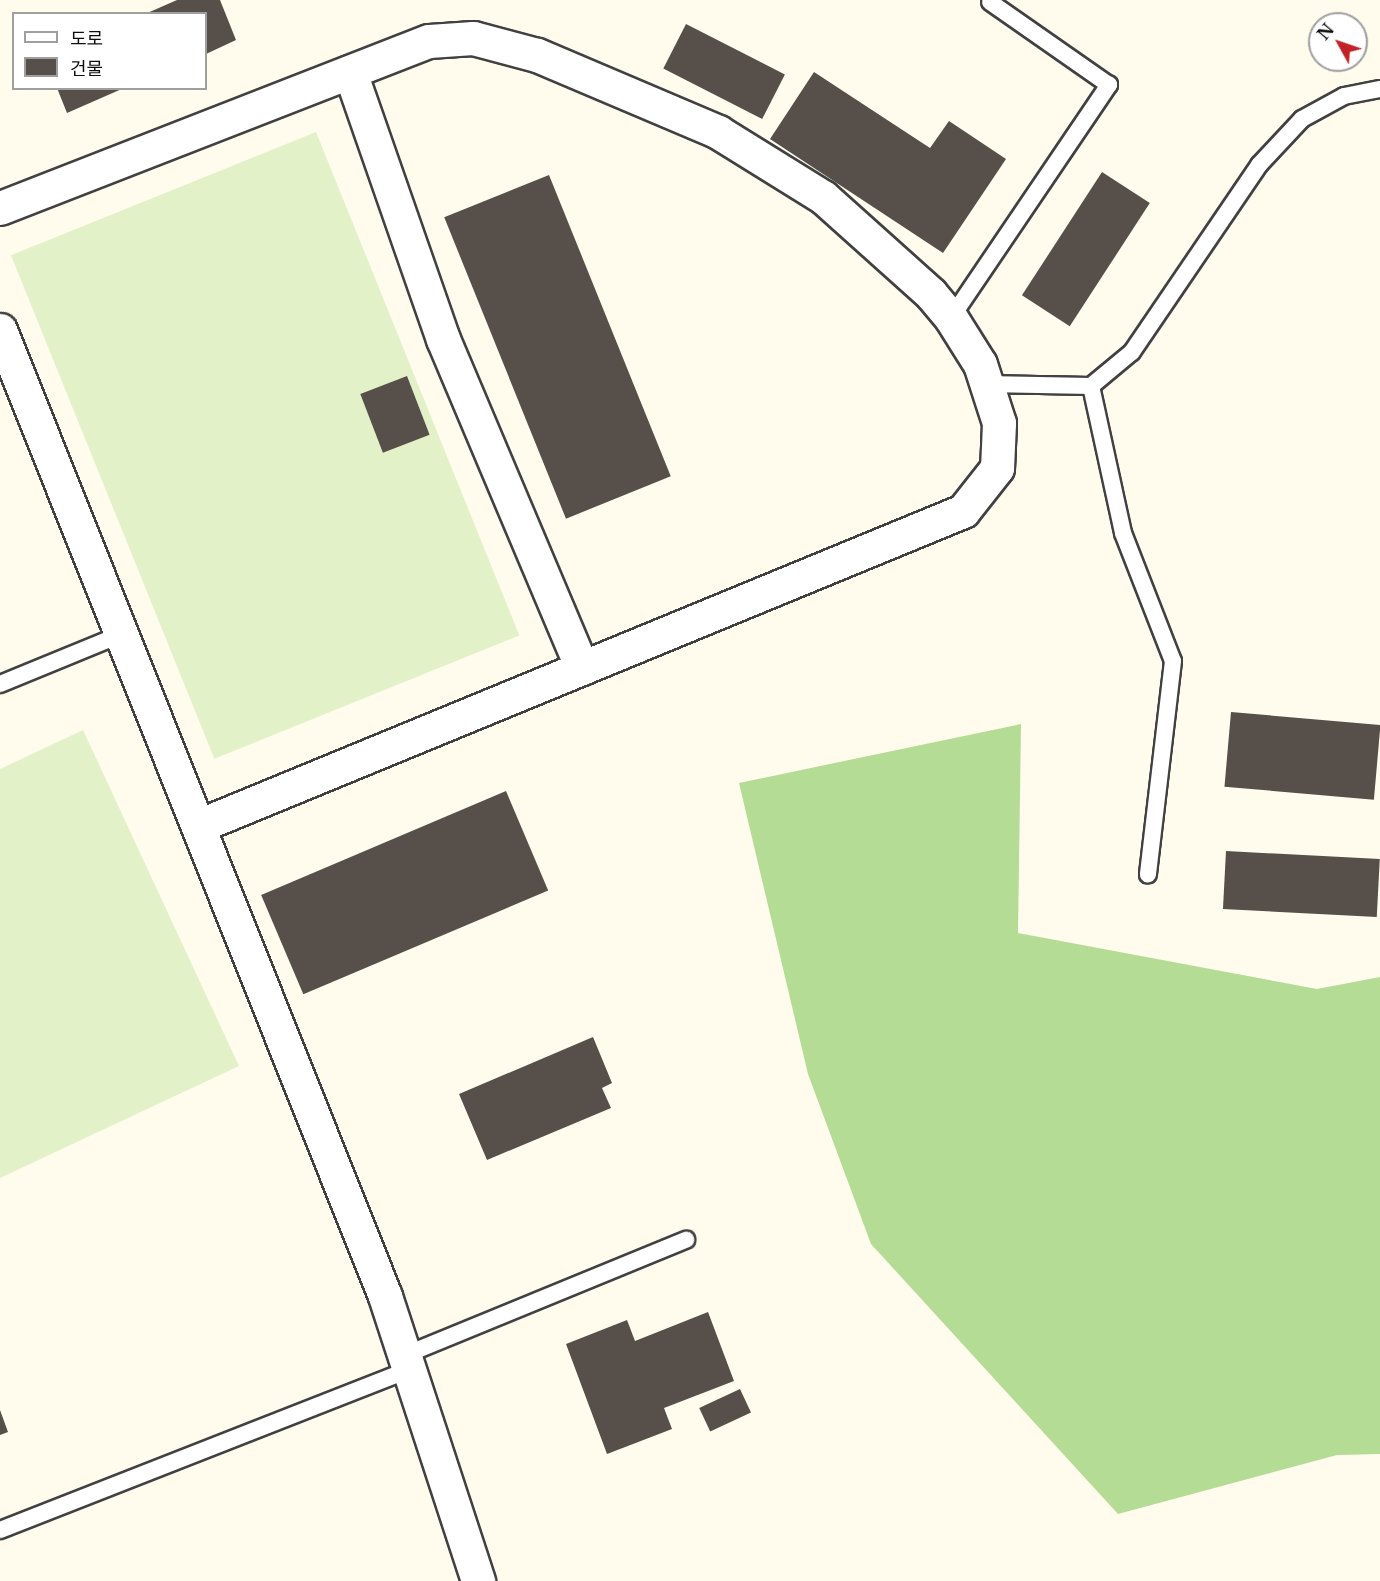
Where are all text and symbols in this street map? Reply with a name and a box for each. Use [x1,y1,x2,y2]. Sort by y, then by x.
legend [12,12,207,90]
north arrow [1308,12,1368,72]
text: N [1313,20,1338,44]
text: 도로 [70,28,103,50]
text: 건물 [70,58,103,80]

